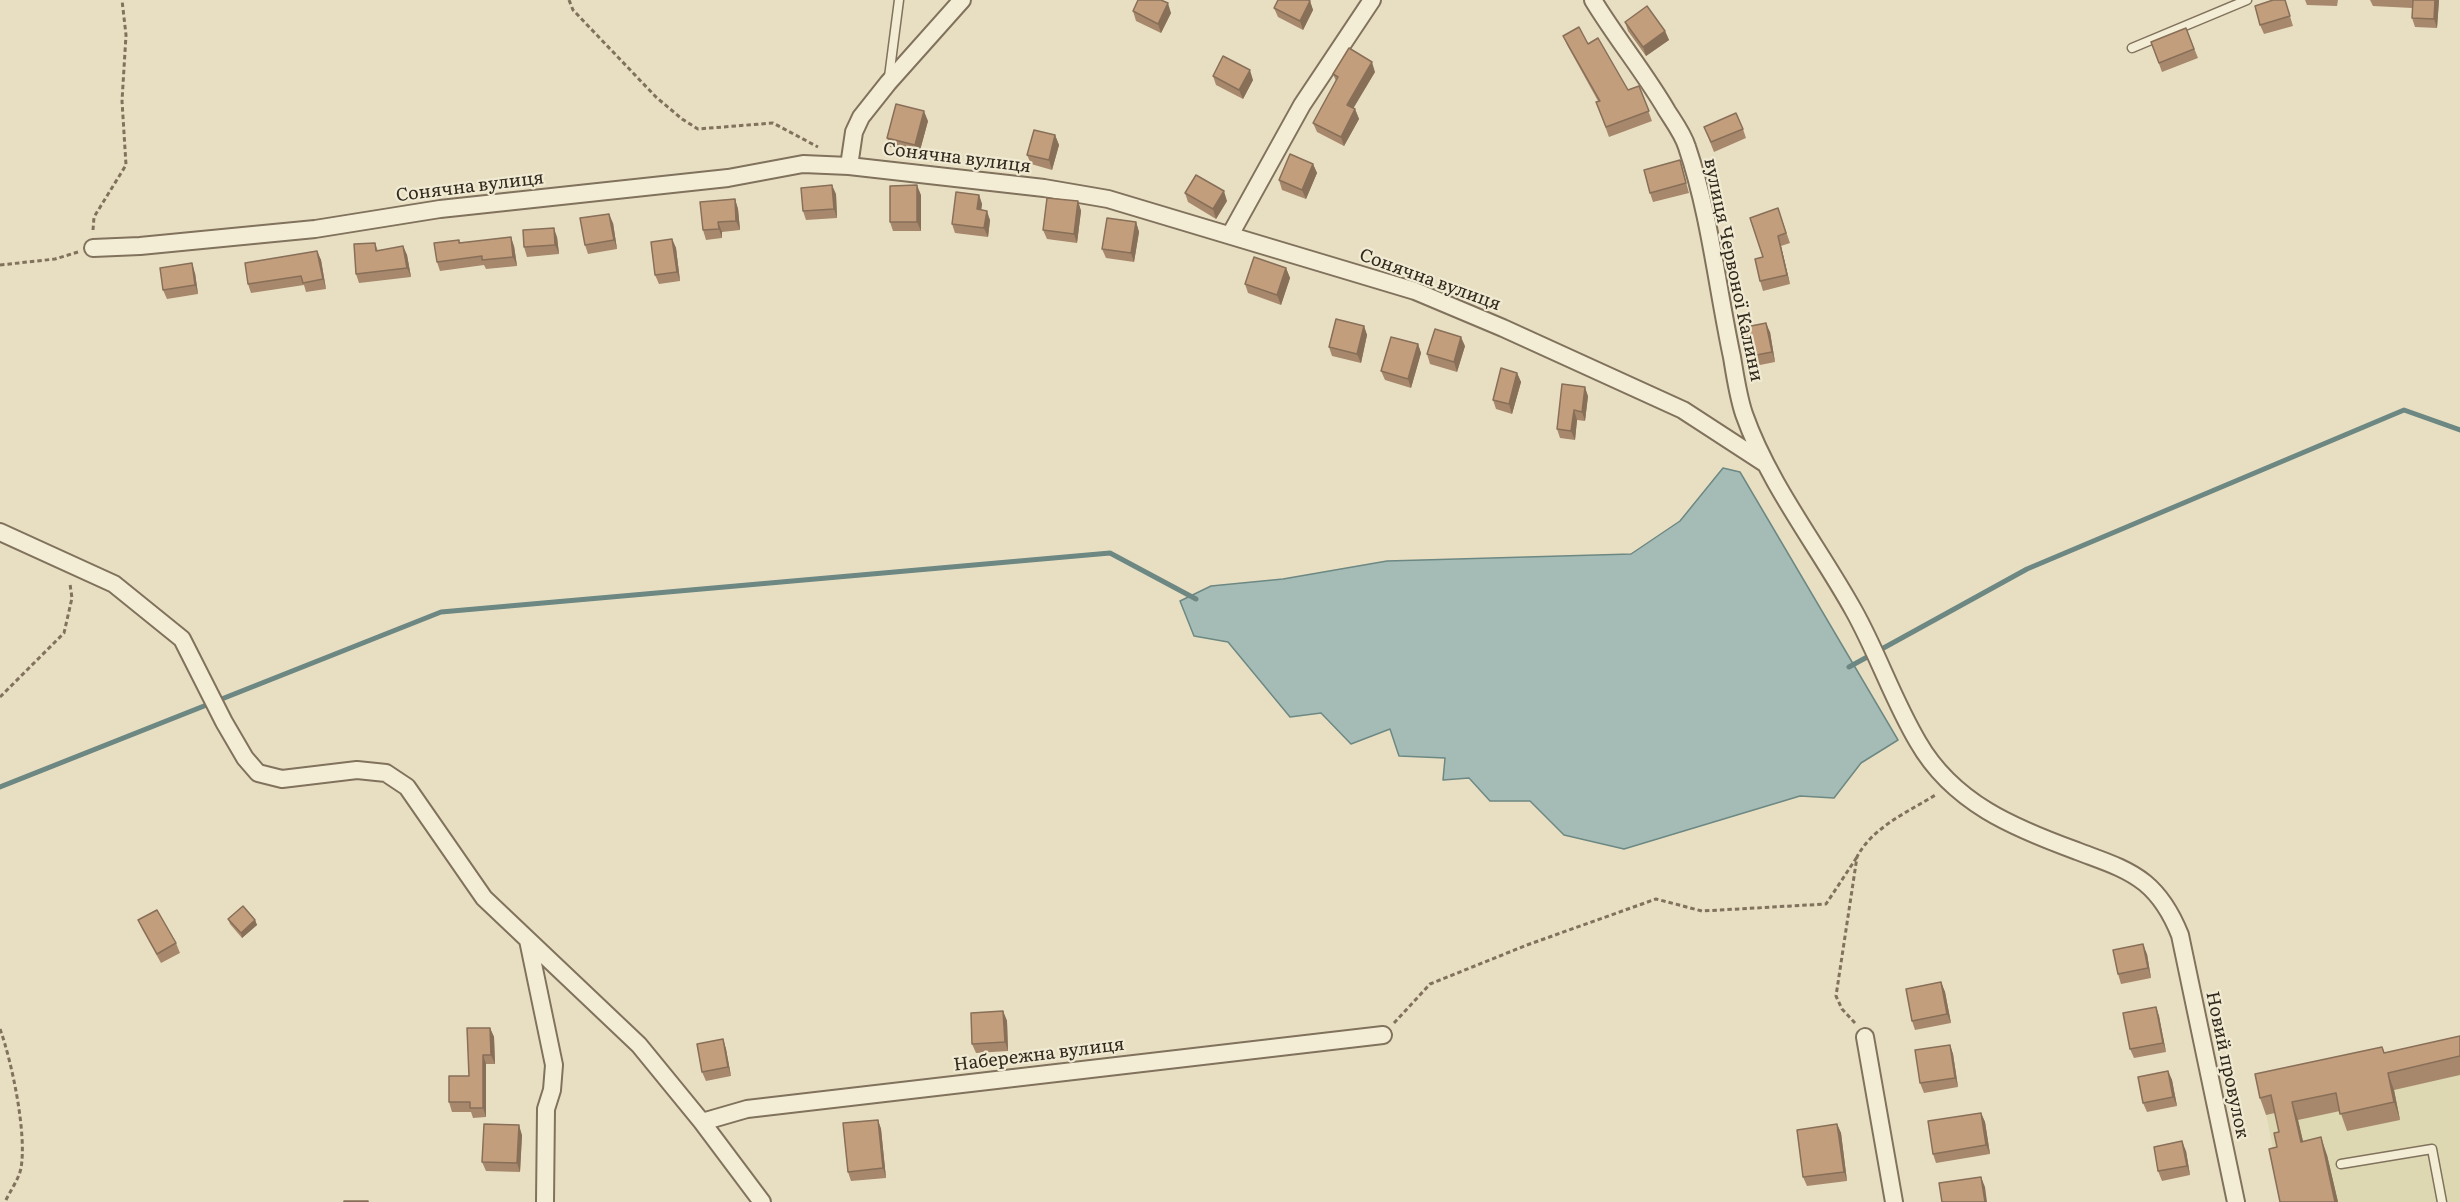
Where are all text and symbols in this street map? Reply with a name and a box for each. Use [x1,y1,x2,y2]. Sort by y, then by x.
street label: Сонячна вулиця [882,138,1032,178]
street label: вулиця Червоної Калини [1699,156,1767,384]
street label: Сонячна вулиця [395,167,545,207]
street label: Сонячна вулиця [1356,244,1504,316]
street label: Новий провулок [2201,989,2253,1141]
street label: Набережна вулиця [952,1034,1126,1076]

